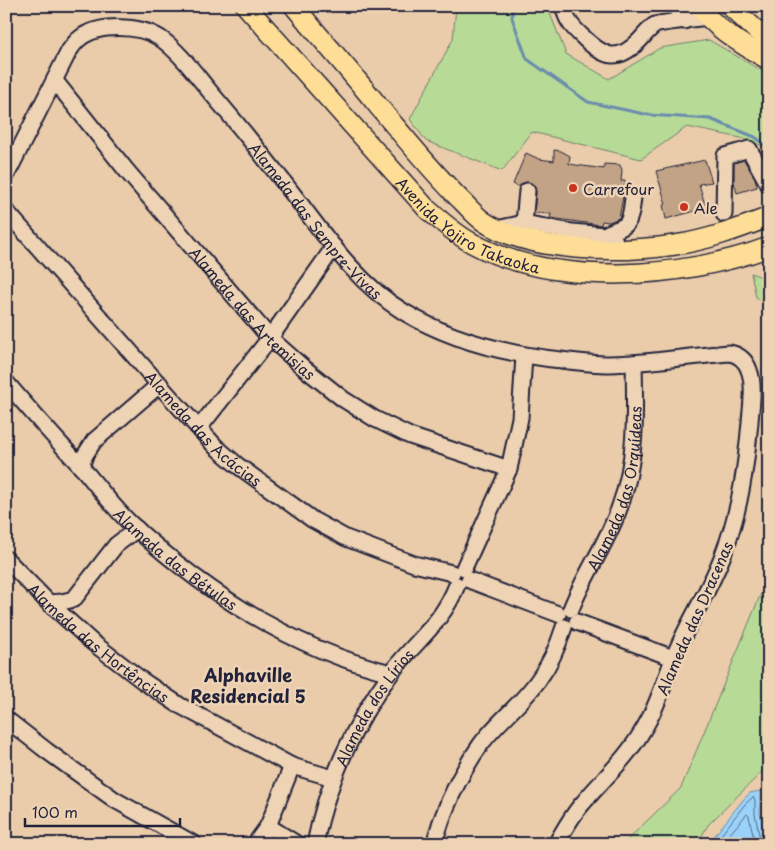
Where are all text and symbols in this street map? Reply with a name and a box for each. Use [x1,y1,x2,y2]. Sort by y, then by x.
street label: Alameda das Sempre-Vivas [244,137,388,304]
street label: Avenida Yojiro Takaoka [391,171,543,278]
place label: Carrefour [583,177,654,200]
marker: Carrefour [567,182,579,194]
place label: Ale [694,196,718,219]
marker: Ale [678,201,690,213]
street label: Alameda das Artemisias [185,241,321,385]
street label: Alameda das Acácias [140,365,267,491]
street label: Alameda das Orquídeas [580,406,646,575]
street label: Alameda das Bétulas [109,502,242,615]
street label: Alameda das Dracenas [650,537,738,699]
street label: Alameda das Hortências [23,577,174,707]
street label: Alameda dos Lírios [328,643,418,770]
district label: Alphaville Residencial 5 [190,661,306,709]
scale bar [25,795,180,827]
text: 100 m [32,800,78,823]

